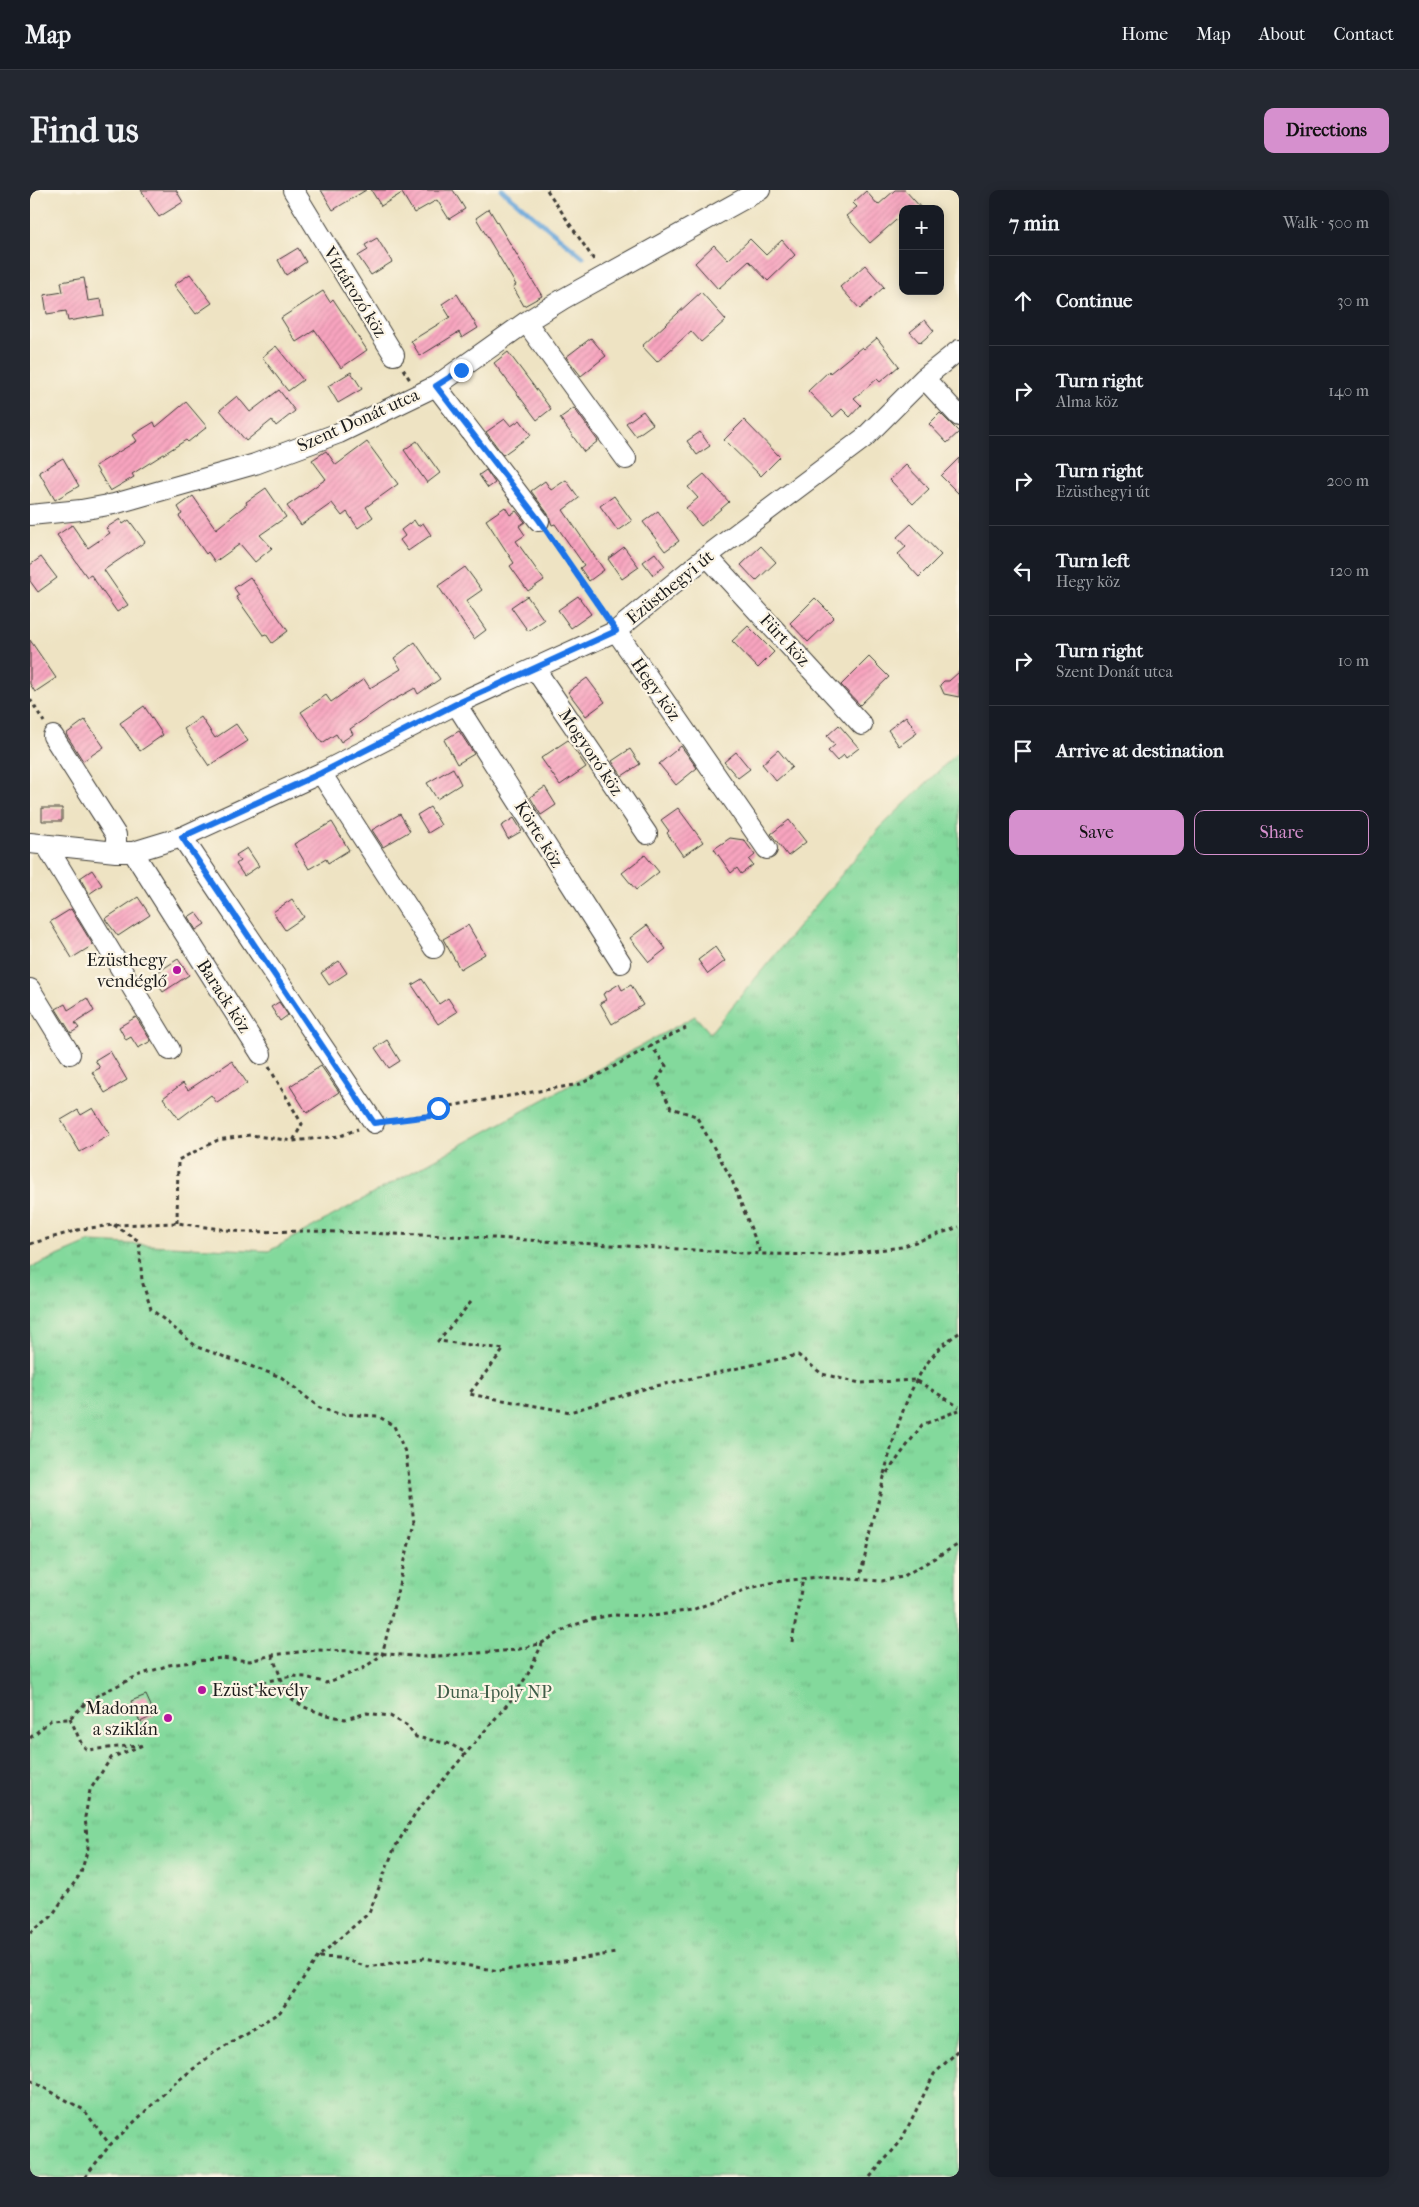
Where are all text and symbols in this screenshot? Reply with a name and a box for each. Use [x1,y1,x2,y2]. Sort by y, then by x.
text: Map [25,21,71,49]
text: Home [1121,24,1168,45]
text: Map [1196,24,1231,45]
text: About [1259,24,1305,45]
text: Contact [1333,24,1394,45]
button: Directions [1264,108,1389,153]
text: Find us [30,110,139,151]
map controls [899,205,944,295]
button: + [899,205,944,250]
text: 7 min [1009,211,1060,235]
text: Walk · 500 m [1283,213,1369,232]
street label: Víztározó köz [318,242,391,342]
button: − [899,250,944,295]
icon: ahead [1009,287,1037,315]
text: Continue [1056,290,1132,312]
text: 30 m [1337,291,1369,310]
route end [450,359,473,382]
text: Turn right [1056,370,1143,392]
icon: right [1009,377,1037,405]
text: 140 m [1328,381,1369,400]
street label: Szent Donát utca [294,384,423,457]
text: Alma köz [1056,392,1118,411]
text: Turn right [1056,460,1143,482]
icon: right [1009,467,1037,495]
text: 200 m [1326,471,1369,490]
text: Ezüsthegyi út [1056,482,1150,501]
street label: Ezüsthegyi út [622,545,719,629]
text: Turn left [1056,550,1130,572]
icon: left [1009,557,1037,585]
text: 120 m [1330,561,1369,580]
text: Hegy köz [1056,572,1120,591]
street label: Fürt köz [755,610,814,671]
text: Turn right [1056,640,1143,662]
icon: right [1009,647,1037,675]
text: 10 m [1338,651,1369,670]
street label: Hegy köz [626,654,685,725]
text: Szent Donát utca [1056,662,1173,681]
street label: Mogyoró köz [554,705,627,800]
icon: arrive [1009,737,1037,765]
text: Arrive at destination [1056,740,1224,762]
street label: Körte köz [510,797,567,872]
button: Save [1009,810,1184,855]
button: Share [1194,810,1369,855]
place label: Ezüsthegy vendéglő [87,950,168,992]
street label: Barack köz [192,956,255,1037]
marker: Ezüsthegy vendéglő [171,964,183,976]
route start [427,1097,450,1120]
place label: Ezüst-kevély [212,1680,310,1701]
park label: Duna-Ipoly NP [436,1682,552,1703]
marker: Ezüst-kevély [196,1684,208,1696]
place label: Madonna a sziklán [85,1698,159,1740]
marker: Madonna a sziklán [162,1712,174,1724]

